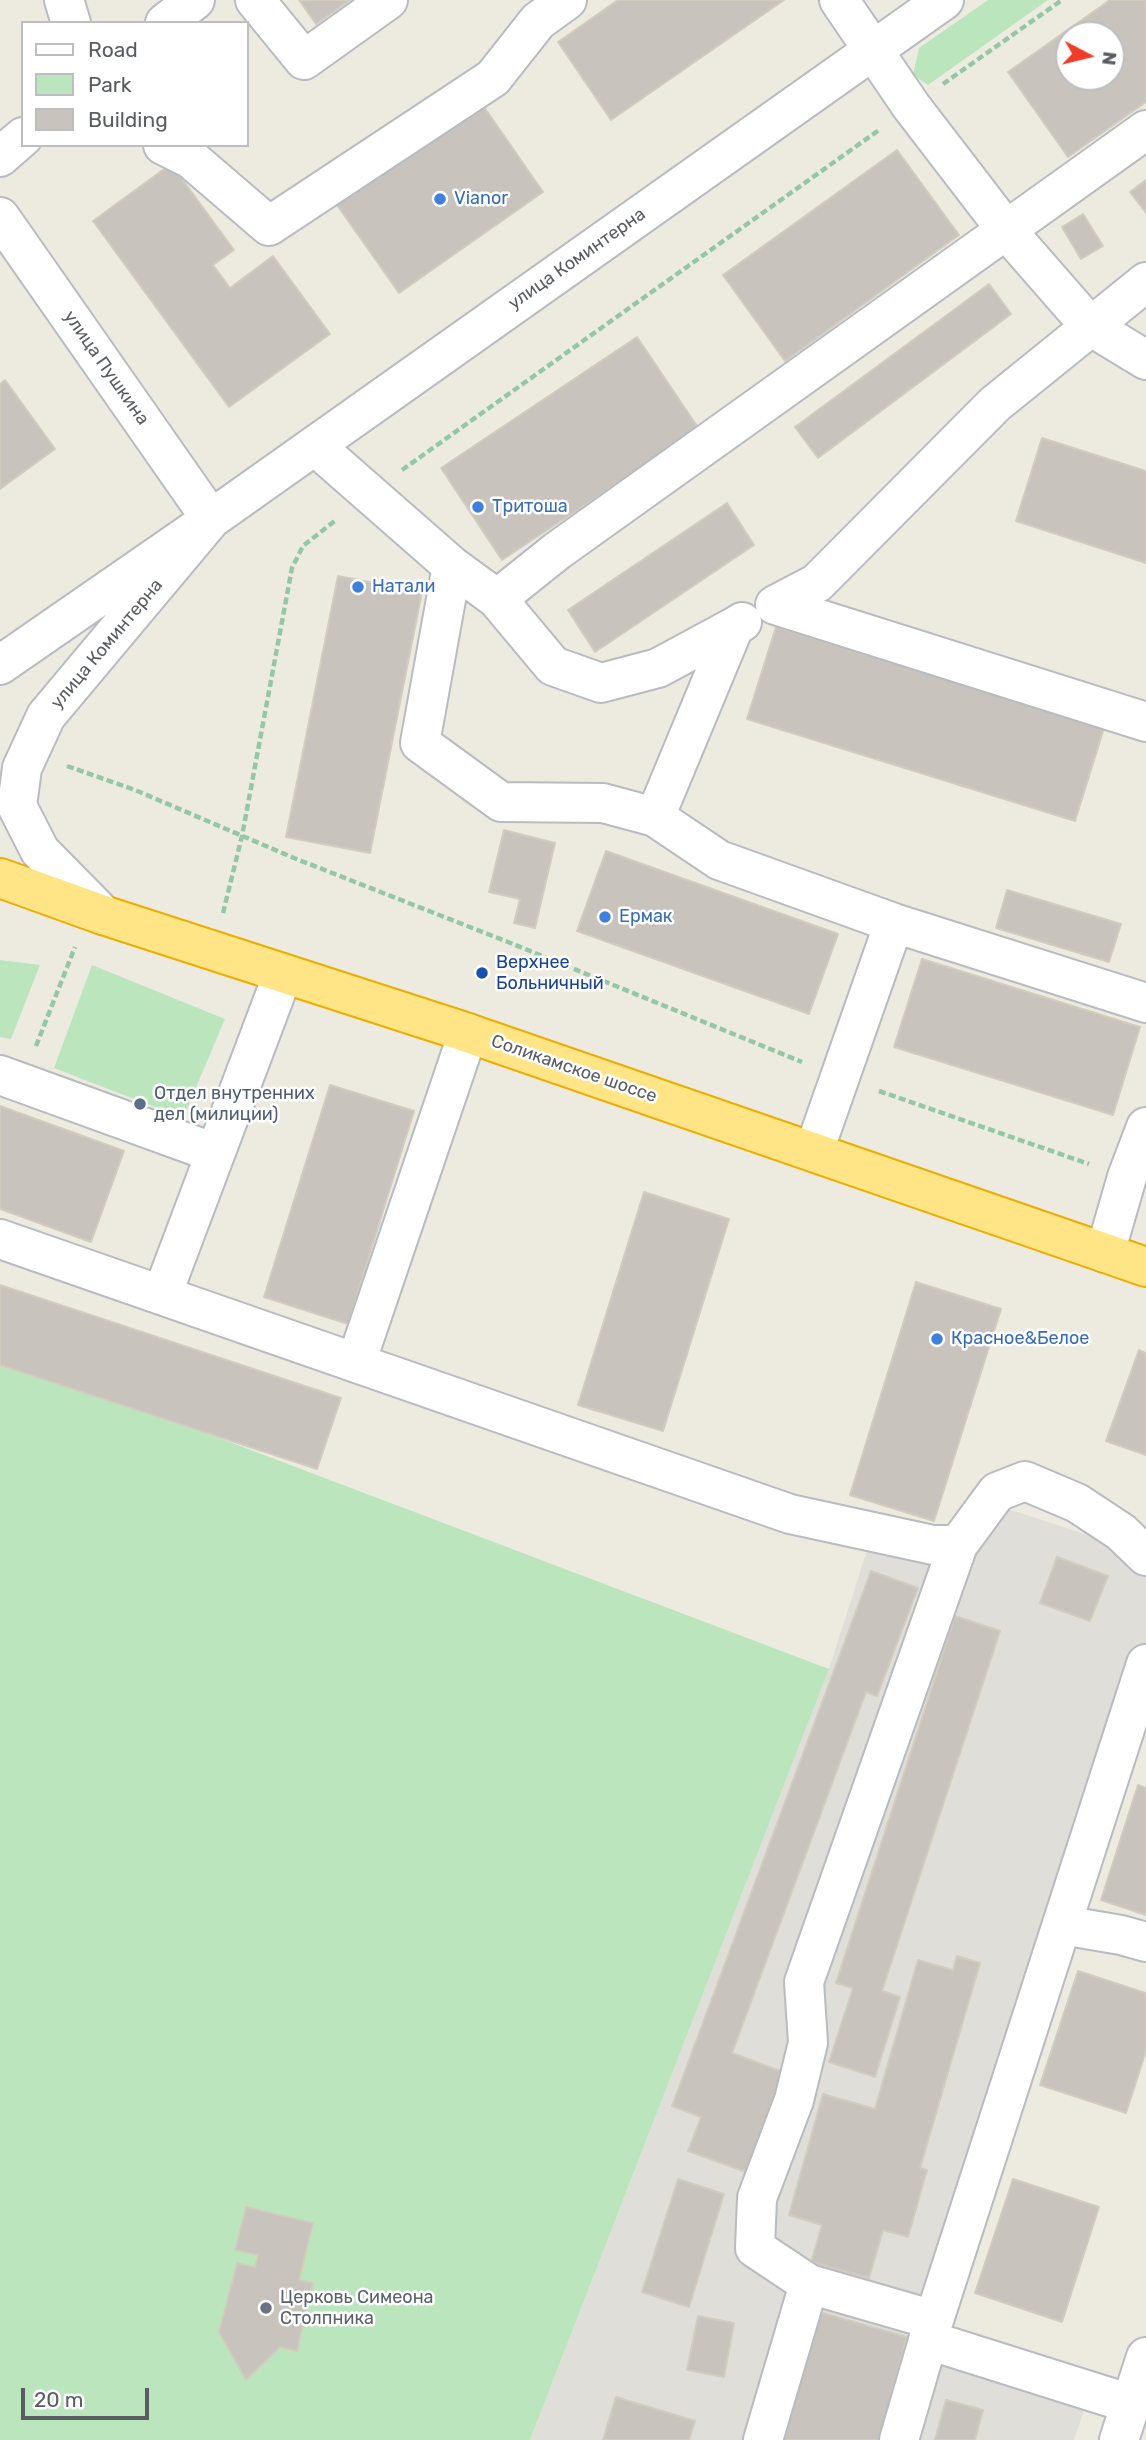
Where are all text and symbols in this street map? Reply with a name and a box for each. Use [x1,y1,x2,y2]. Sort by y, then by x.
legend [21,21,248,147]
north arrow [1055,21,1125,91]
text: Road [88,37,138,62]
text: N [1097,50,1122,67]
text: Park [88,72,132,97]
text: Building [88,107,168,132]
place label: Vianor [454,188,508,210]
marker: Vianor [432,191,448,207]
street label: улица Коминтерна [504,204,650,314]
street label: улица Пушкина [59,307,153,429]
place label: Тритоша [492,496,568,518]
marker: Тритоша [470,499,486,515]
street label: улица Коминтерна [46,575,168,713]
place label: Натали [372,576,435,598]
marker: Натали [350,579,366,595]
place label: Ермак [619,906,672,928]
marker: Ермак [597,909,613,925]
place label: Верхнее Больничный [496,952,604,995]
marker: Верхнее Больничный [474,965,490,981]
street label: Соликамское шоссе [488,1030,660,1108]
place label: Отдел внутренних дел (милиции) [154,1083,315,1126]
marker: Отдел внутренних дел (милиции) [132,1096,148,1112]
place label: Красное&Белое [951,1328,1089,1350]
marker: Красное&Белое [929,1331,945,1347]
place label: Церковь Симеона Столпника [280,2287,434,2330]
marker: Церковь Симеона Столпника [258,2300,274,2316]
scale bar [24,2374,152,2418]
text: 20 m [34,2387,83,2412]

